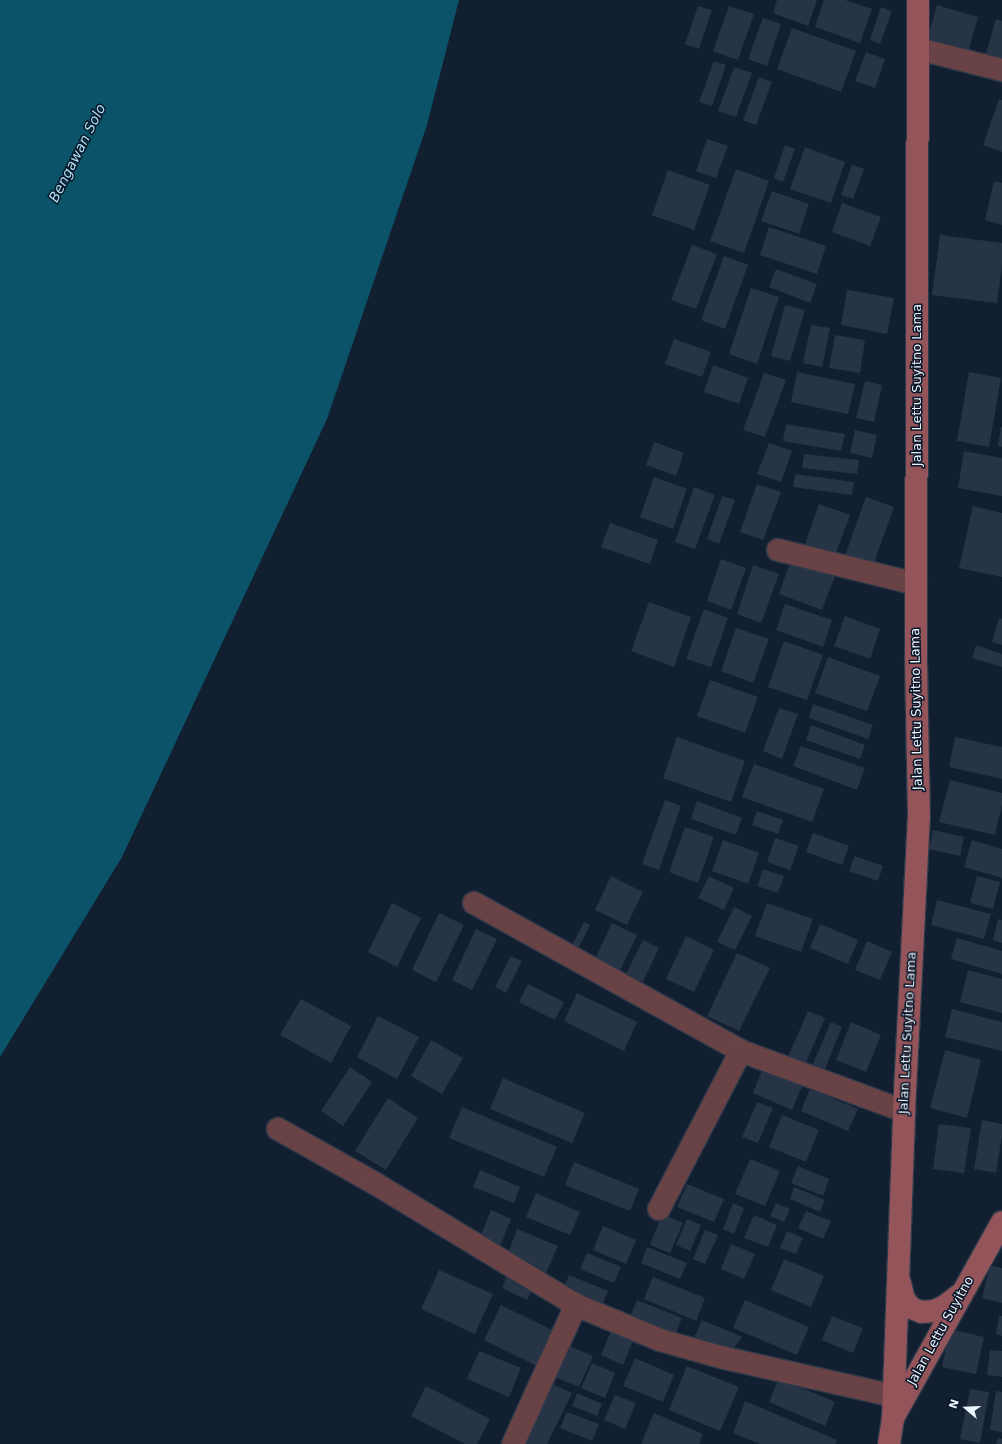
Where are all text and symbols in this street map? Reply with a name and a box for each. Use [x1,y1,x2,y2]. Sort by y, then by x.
water label: Bengawan Solo [45,101,109,205]
street label: Jalan Lettu Suyitno Lama [909,304,925,466]
street label: Jalan Lettu Suyitno Lama [908,628,926,790]
street label: Jalan Lettu Suyitno Lama [896,952,920,1114]
street label: Jalan Lettu Suyitno [905,1274,977,1388]
north arrow [946,1388,986,1428]
text: N [947,1397,962,1410]

